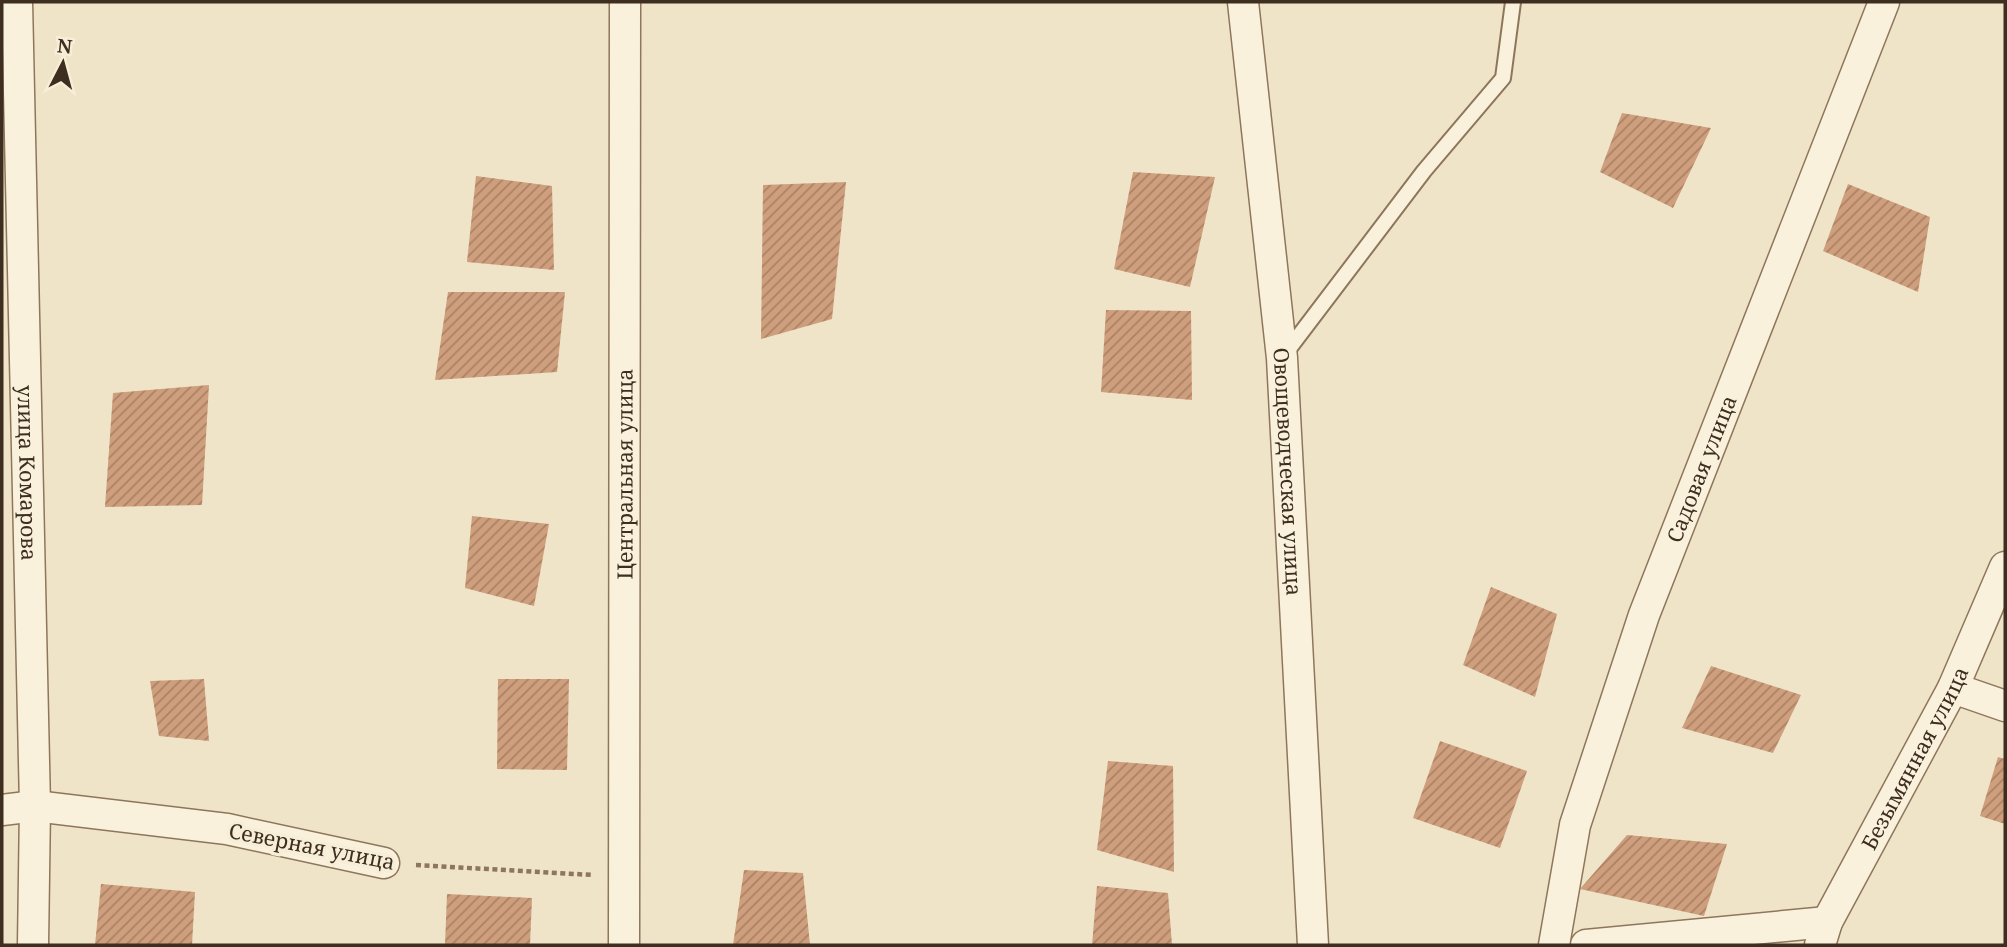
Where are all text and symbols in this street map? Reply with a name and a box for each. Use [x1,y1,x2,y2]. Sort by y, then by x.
north arrow [28,28,98,98]
text: N [56,32,74,60]
street label: Овощеводческая улица [1267,346,1309,597]
street label: Центральная улица [610,369,639,579]
street label: улица Комарова [12,385,44,561]
street label: Садовая улица [1660,391,1743,546]
street label: Безымянная улица [1855,662,1975,855]
street label: Северная улица [227,816,397,876]

